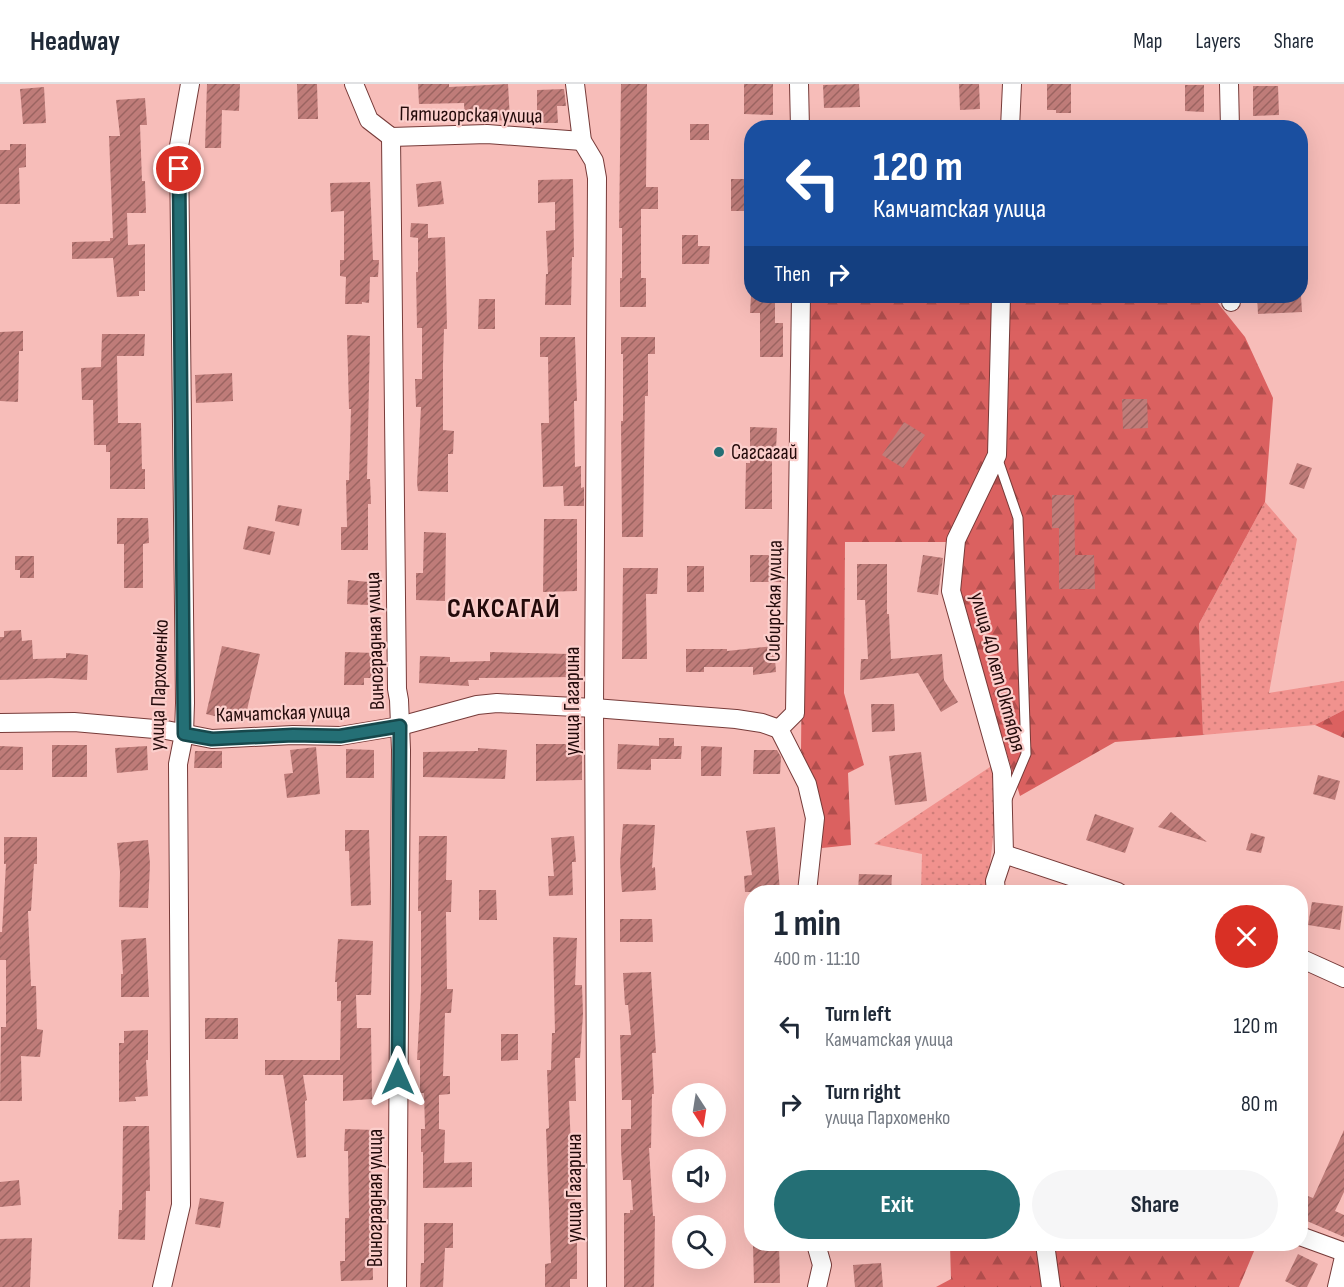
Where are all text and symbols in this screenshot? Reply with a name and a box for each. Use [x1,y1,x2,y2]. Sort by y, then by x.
text: Headway [30,25,120,58]
text: Map [1133,29,1162,54]
text: Layers [1195,29,1241,54]
text: Share [1274,29,1314,54]
street label: Пятигорская улица [399,101,543,129]
text: 120 m [873,142,963,193]
pin [153,143,204,194]
icon: left [774,144,852,222]
icon: arrive [162,152,195,185]
text: Камчатская улица [873,193,1046,225]
icon: right [822,258,855,291]
text: Then [774,261,810,288]
place label: Сагсагай [731,440,798,465]
marker: Сагсагай [712,445,726,459]
street label: Сибирская улица [760,540,788,662]
street label: Виноградная улица [360,571,390,711]
street label: улица 40 лет Октября [965,589,1031,755]
district label: САКСАГАЙ [447,593,561,625]
street label: улица Пархоменко [144,619,174,751]
street label: улица Гагарина [560,647,585,755]
street label: Камчатская улица [215,698,351,728]
text: 1 min [774,903,841,946]
button: close [1215,905,1278,968]
text: 400 m · 11:10 [774,947,860,971]
text: Turn left [825,1001,891,1028]
icon: left [774,1010,807,1043]
text: 120 m [1234,1013,1278,1040]
text: Камчатская улица [825,1028,953,1052]
position arrow [366,1045,430,1109]
text: Turn right [825,1079,901,1106]
north arrow [672,1083,726,1137]
map controls [672,1083,726,1269]
icon: right [774,1088,807,1121]
text: 80 m [1241,1091,1278,1118]
text: улица Пархоменко [825,1106,950,1130]
street label: Виноградная улица [363,1129,388,1267]
street label: улица Гагарина [562,1134,587,1242]
button: sound [672,1149,726,1203]
button: Exit [774,1170,1020,1239]
button: Share [1032,1170,1278,1239]
button: search [672,1215,726,1269]

